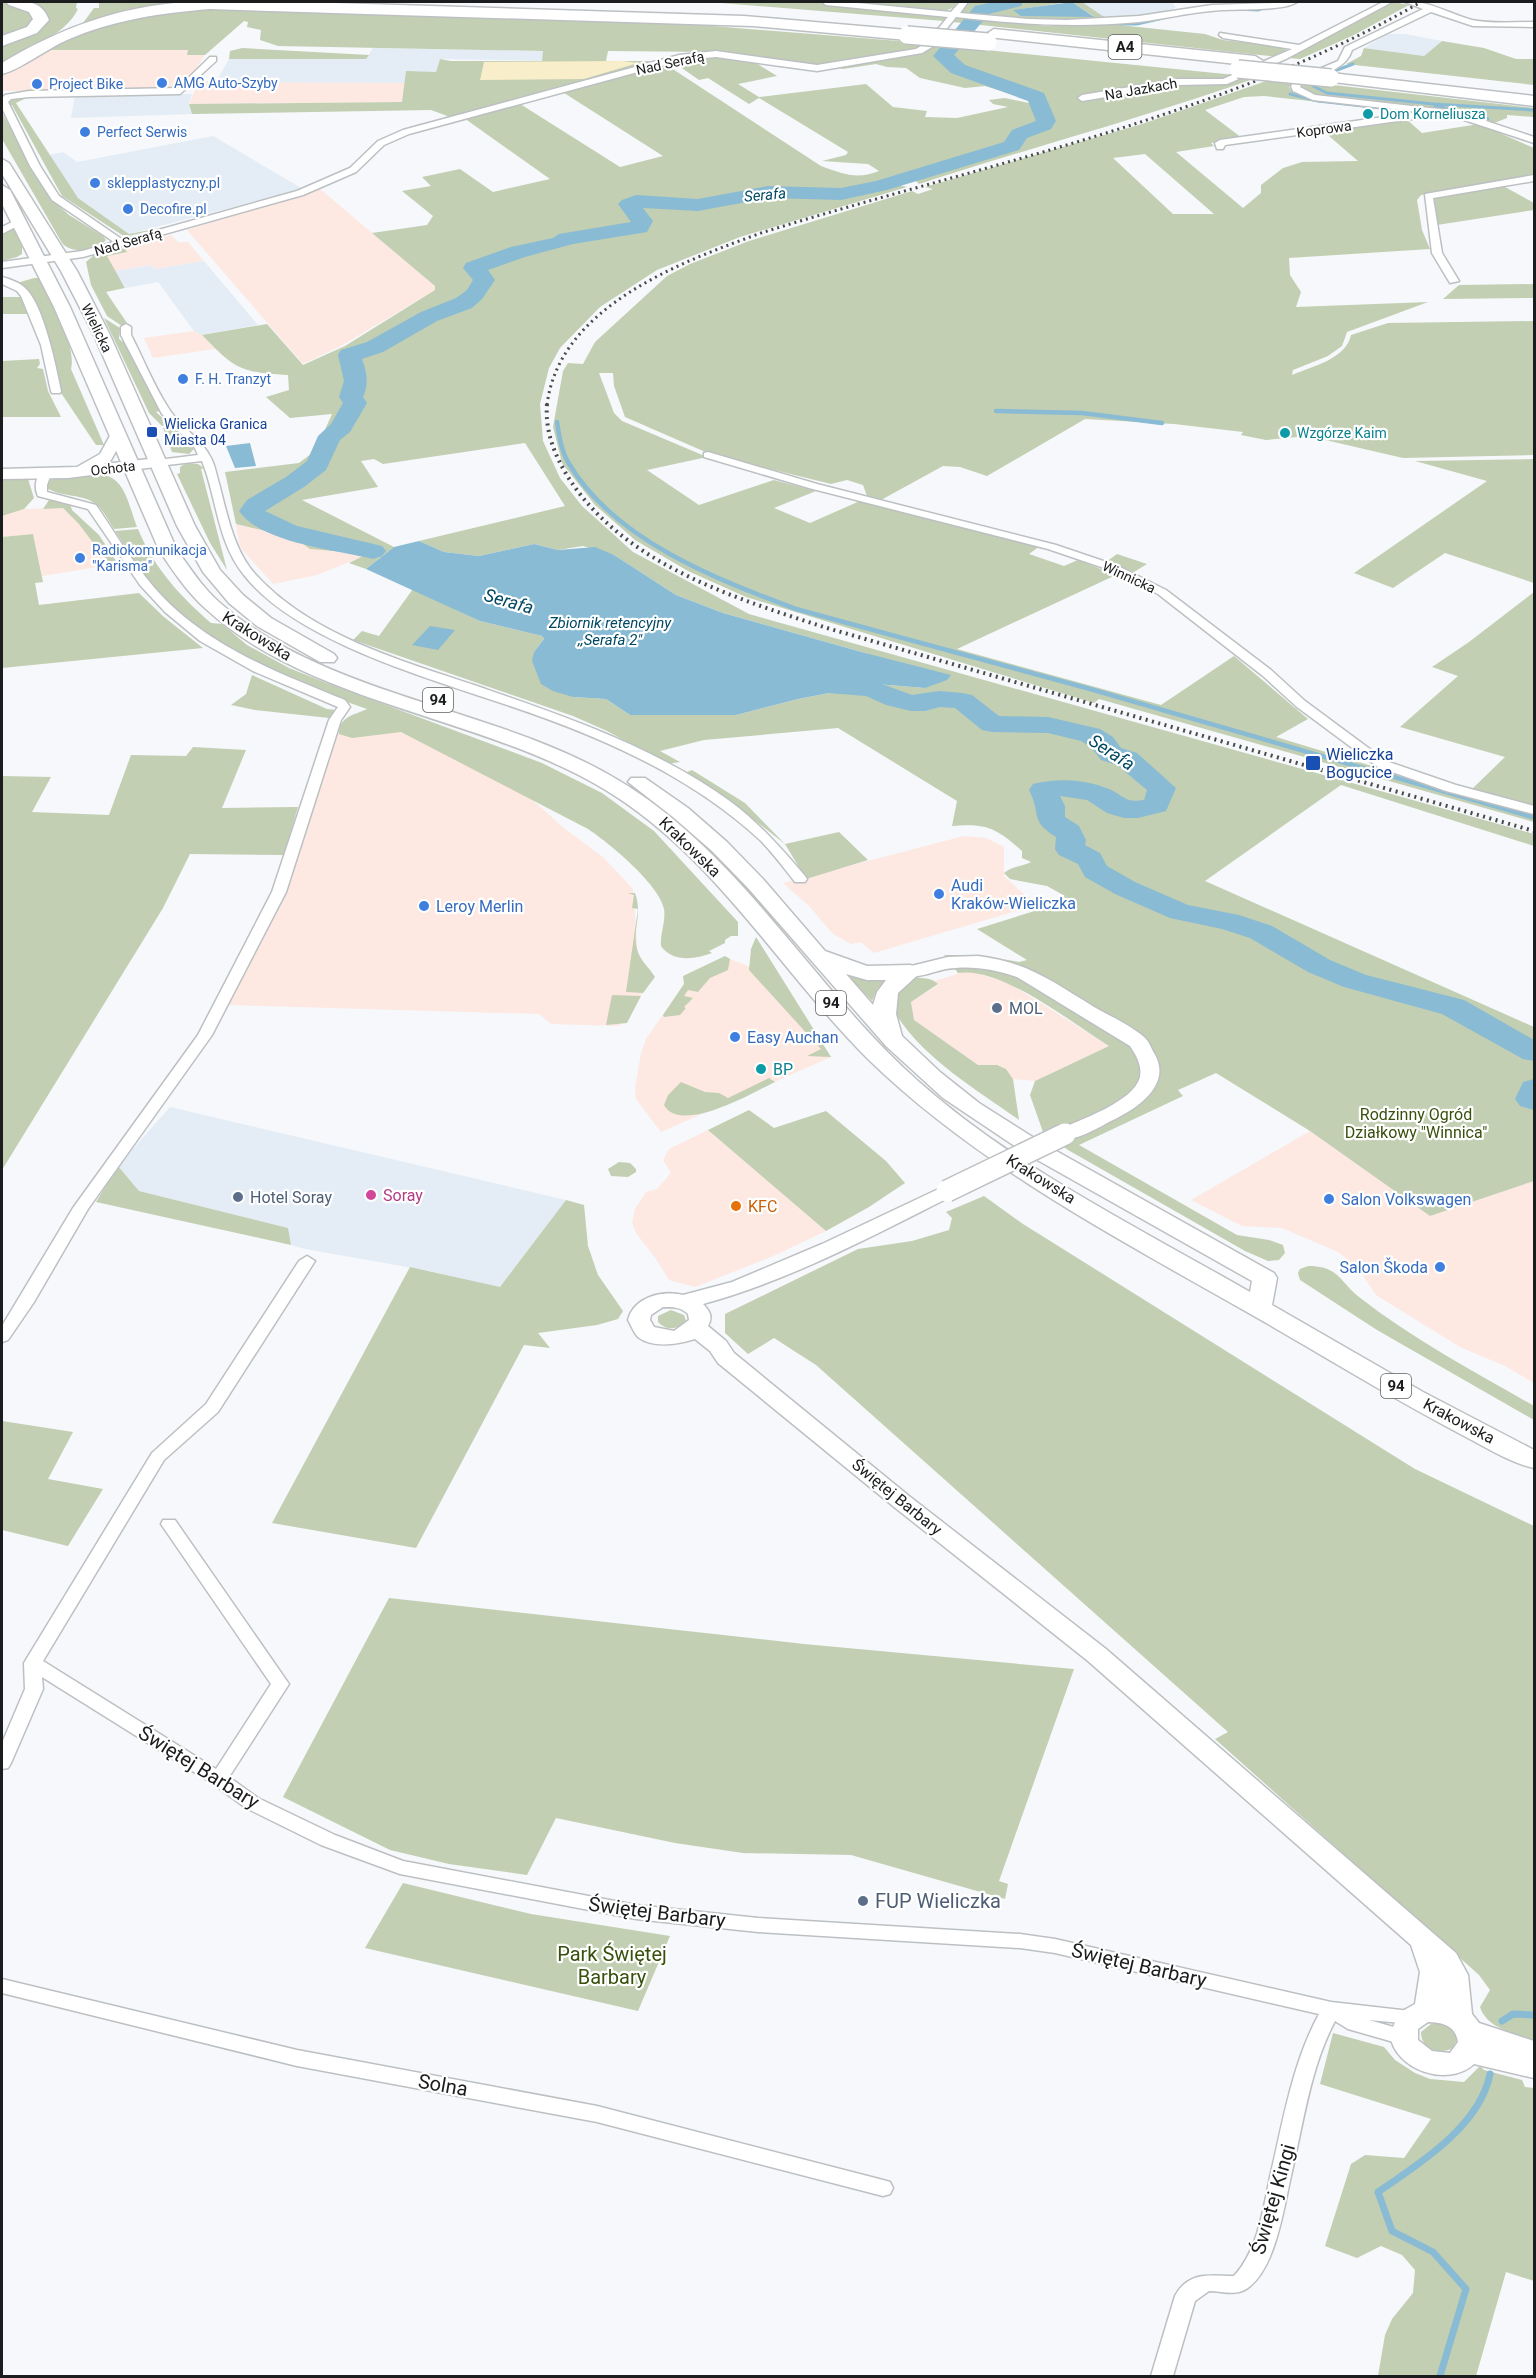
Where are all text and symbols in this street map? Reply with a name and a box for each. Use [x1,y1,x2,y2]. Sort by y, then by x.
road number: A4 [1108,35,1142,59]
street label: Nad Serafą [634,48,706,78]
place label: AMG Auto-Szyby [174,75,278,91]
street label: Na Jazkach [1104,75,1178,103]
place label: Project Bike [49,76,123,92]
marker: AMG Auto-Szyby [155,76,169,90]
marker: Project Bike [30,77,44,91]
place label: Dom Korneliusza [1380,106,1486,122]
marker: Dom Korneliusza [1361,107,1375,121]
street label: Koprowa [1296,117,1352,141]
place label: Perfect Serwis [97,124,187,140]
marker: Perfect Serwis [78,125,92,139]
place label: sklepplastyczny.pl [107,175,220,191]
marker: sklepplastyczny.pl [88,176,102,190]
water label: Serafa [743,184,787,206]
place label: Decofire.pl [140,201,207,217]
marker: Decofire.pl [121,202,135,216]
street label: Nad Serafą [92,225,164,259]
street label: Wielicka [78,301,116,355]
place label: F. H. Tranzyt [195,371,271,387]
marker: F. H. Tranzyt [176,372,190,386]
place label: Wielicka Granica Miasta 04 [164,416,267,448]
marker: Wielicka Granica Miasta 04 [145,425,159,439]
place label: Wzgórze Kaim [1297,425,1387,441]
marker: Wzgórze Kaim [1278,426,1292,440]
street label: Ochota [90,457,136,479]
place label: Radiokomunikacja "Karisma" [92,542,207,574]
marker: Radiokomunikacja "Karisma" [73,551,87,565]
street label: Winnicka [1100,558,1158,596]
water label: Serafa [482,584,536,618]
street label: Krakowska [219,607,295,665]
water label: Zbiornik retencyjny ,,Serafa 2" [548,614,672,649]
road number: 94 [423,688,453,712]
water label: Serafa [1085,730,1139,774]
place label: Wieliczka Bogucice [1326,745,1393,782]
marker: Wieliczka Bogucice [1304,754,1322,772]
street label: Krakowska [655,813,725,881]
place label: Audi Kraków-Wieliczka [951,876,1076,913]
marker: Audi Kraków-Wieliczka [932,887,946,901]
place label: Leroy Merlin [436,897,523,916]
marker: Leroy Merlin [417,899,431,913]
road number: 94 [816,991,846,1015]
place label: MOL [1009,999,1043,1018]
marker: MOL [990,1001,1004,1015]
place label: Easy Auchan [747,1028,839,1047]
marker: Easy Auchan [728,1030,742,1044]
place label: BP [773,1060,793,1079]
marker: BP [754,1062,768,1076]
park label: Rodzinny Ogród Działkowy "Winnica" [1345,1105,1487,1142]
street label: Krakowska [1003,1150,1079,1208]
place label: Soray [383,1186,423,1205]
place label: Hotel Soray [250,1188,332,1207]
marker: Soray [364,1188,378,1202]
marker: Hotel Soray [231,1190,245,1204]
place label: Salon Volkswagen [1341,1190,1471,1209]
marker: Salon Volkswagen [1322,1192,1336,1206]
place label: KFC [748,1197,777,1216]
marker: KFC [729,1199,743,1213]
place label: Salon Škoda [1340,1257,1428,1277]
marker: Salon Škoda [1433,1260,1447,1274]
road number: 94 [1381,1374,1411,1398]
street label: Krakowska [1420,1394,1498,1448]
street label: Świętej Barbary [848,1454,947,1539]
street label: Świętej Barbary [134,1720,264,1814]
place label: FUP Wieliczka [875,1889,1001,1913]
street label: Świętej Barbary [587,1892,727,1932]
marker: FUP Wieliczka [856,1894,870,1908]
street label: Świętej Barbary [1069,1938,1209,1992]
park label: Park Świętej Barbary [557,1942,667,1989]
street label: Solna [416,2069,470,2101]
street label: Świętej Kingi [1246,2141,1300,2257]

